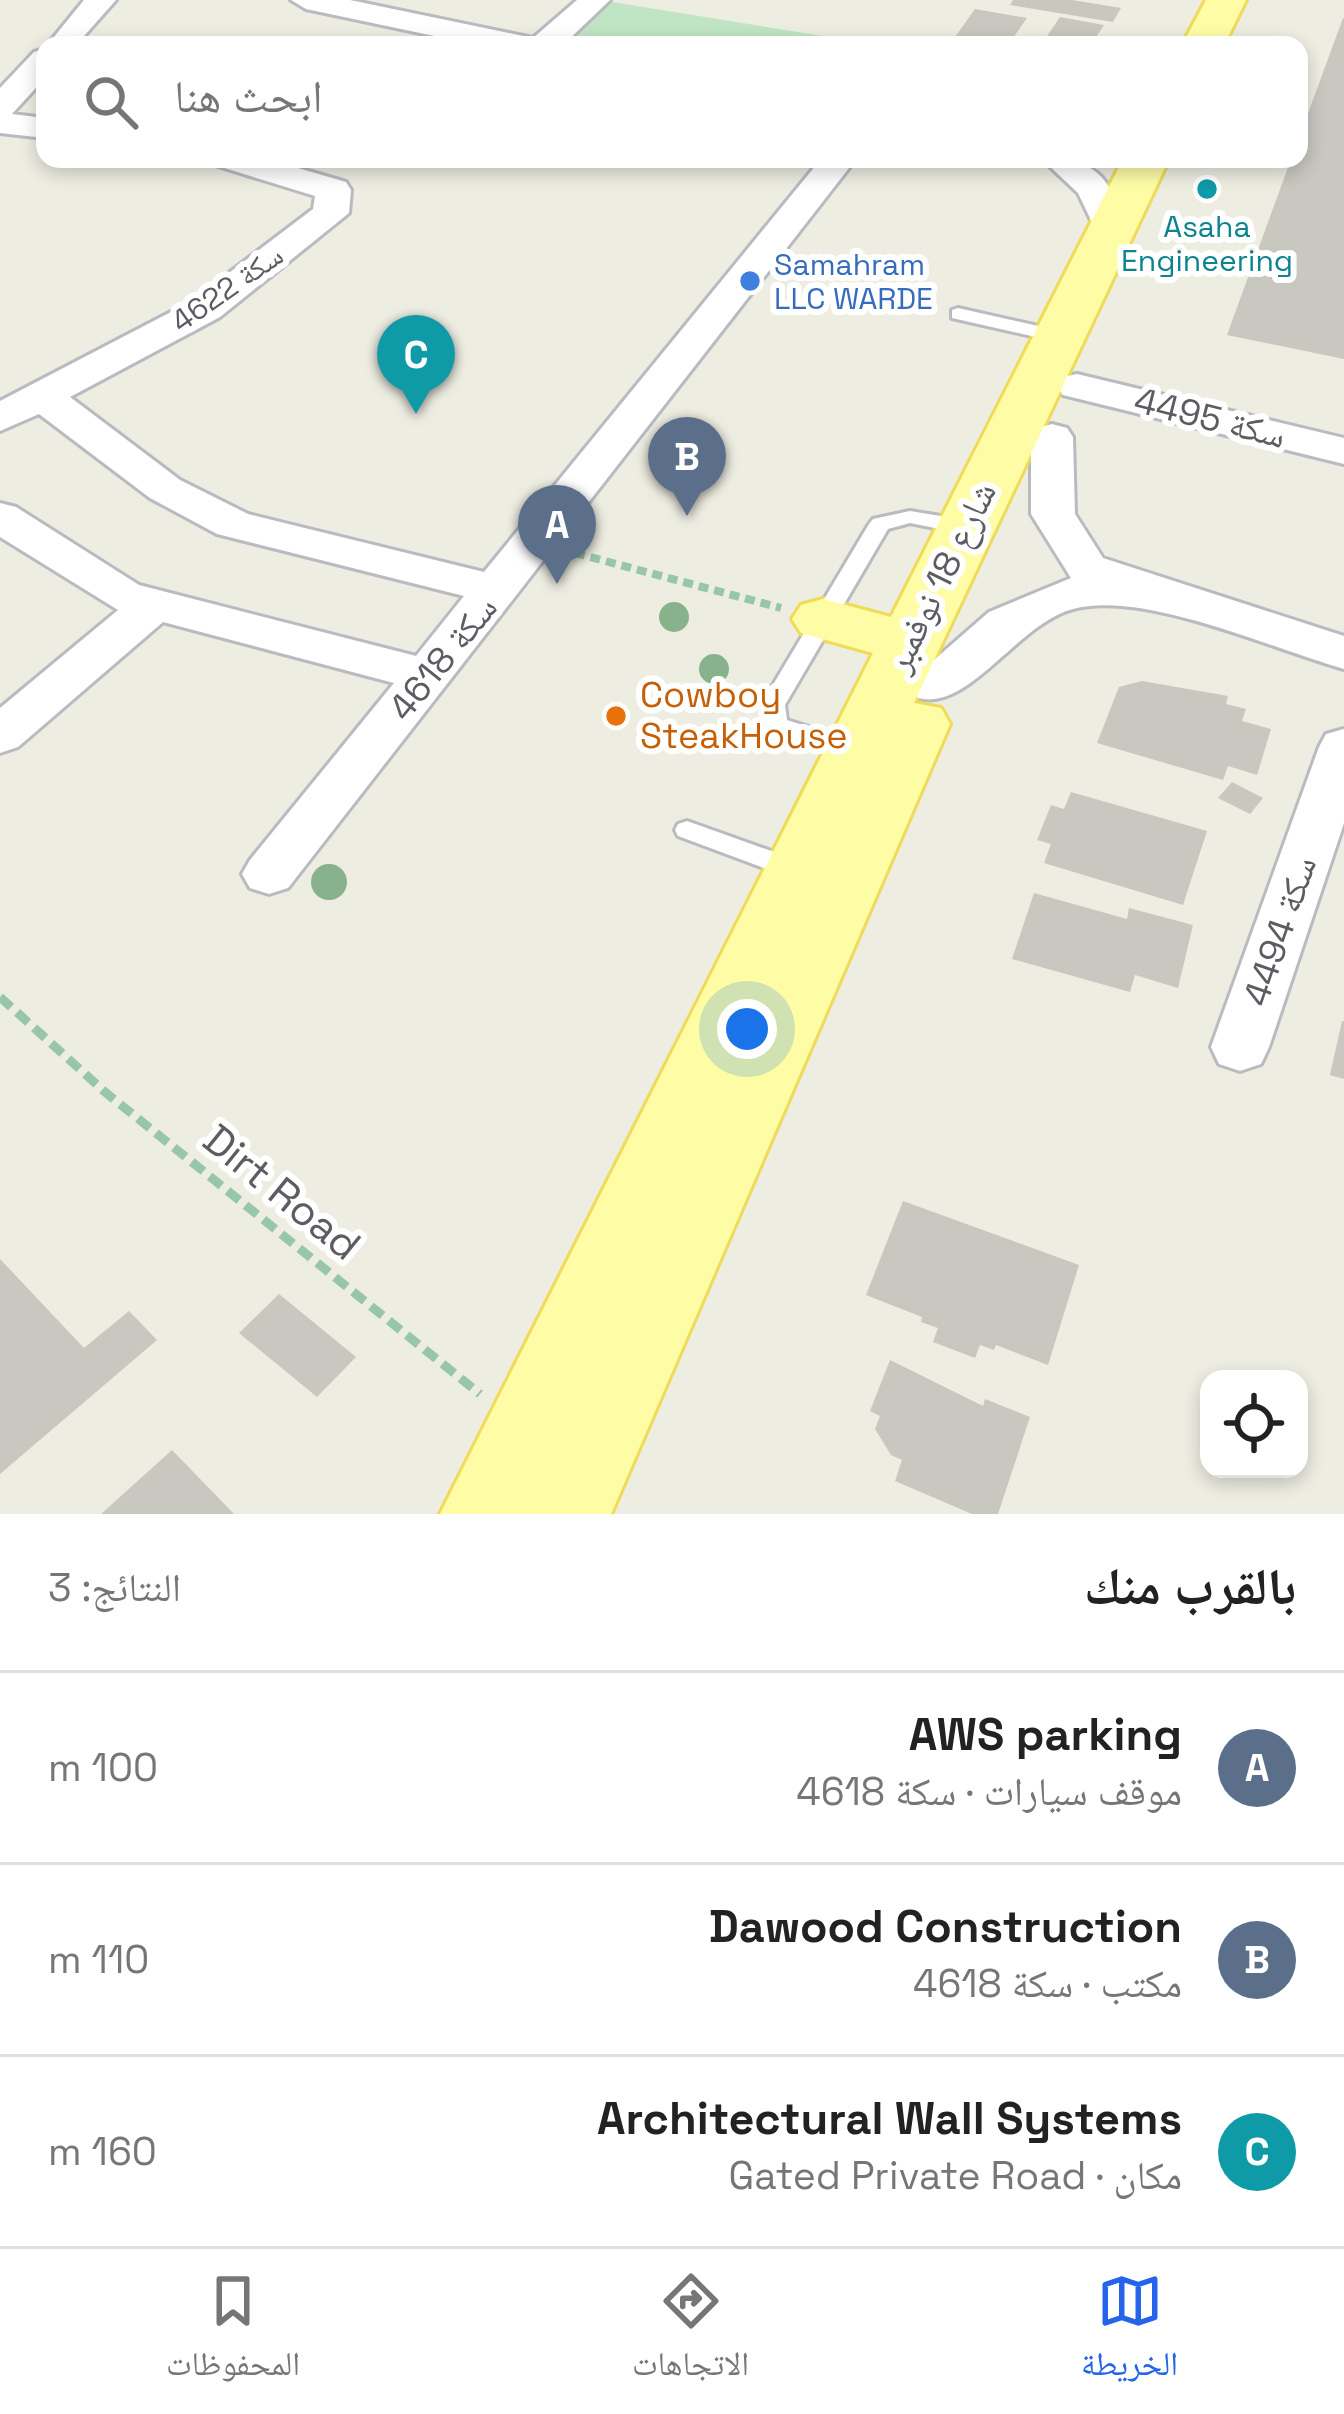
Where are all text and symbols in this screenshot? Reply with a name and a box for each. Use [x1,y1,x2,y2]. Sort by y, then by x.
search box [36,36,1308,168]
text: ابحث هنا [174,68,323,125]
icon: search [78,69,144,135]
marker: Asaha Engineering [1194,176,1220,202]
place label: Asaha Engineering [1121,207,1293,280]
street label: سكة 4622 [163,235,291,341]
place label: Samahram LLC WARDE [774,245,933,318]
marker: Samahram LLC WARDE [737,268,763,294]
pin: C [377,315,455,414]
street label: سكة 4495 [1130,377,1290,459]
pin: B [648,417,726,516]
street label: شارع 18 نوفمبر [875,474,1007,681]
pin: A [518,485,596,584]
street label: سكة 4618 [379,586,507,730]
place label: Cowboy SteakHouse [640,672,848,759]
marker: Cowboy SteakHouse [603,703,629,729]
street label: سكة 4494 [1233,850,1327,1012]
your location [717,999,777,1059]
street label: Dirt Road [193,1113,371,1271]
map controls [1200,1370,1308,1478]
button: locate [1200,1370,1308,1478]
text: بالقرب منك [1084,1554,1296,1619]
text: النتائج: 3 [48,1563,181,1612]
text: AWS parking [909,1706,1182,1763]
text: 100 m [48,1743,158,1792]
text: A [1245,1743,1269,1792]
text: موقف سيارات · سكة 4618 [796,1767,1182,1816]
text: Dawood Construction [709,1898,1182,1955]
text: 110 m [48,1935,149,1984]
text: B [1244,1935,1270,1984]
text: مكتب · سكة 4618 [913,1959,1182,2008]
text: Architectural Wall Systems [597,2090,1182,2147]
text: 160 m [48,2127,157,2176]
text: C [1244,2127,1270,2176]
text: مكان · Gated Private Road [728,2151,1182,2200]
tab: المحفوظات [166,2268,300,2396]
tab: الاتجاهات [632,2268,749,2396]
tab: الخريطة [1081,2268,1178,2396]

